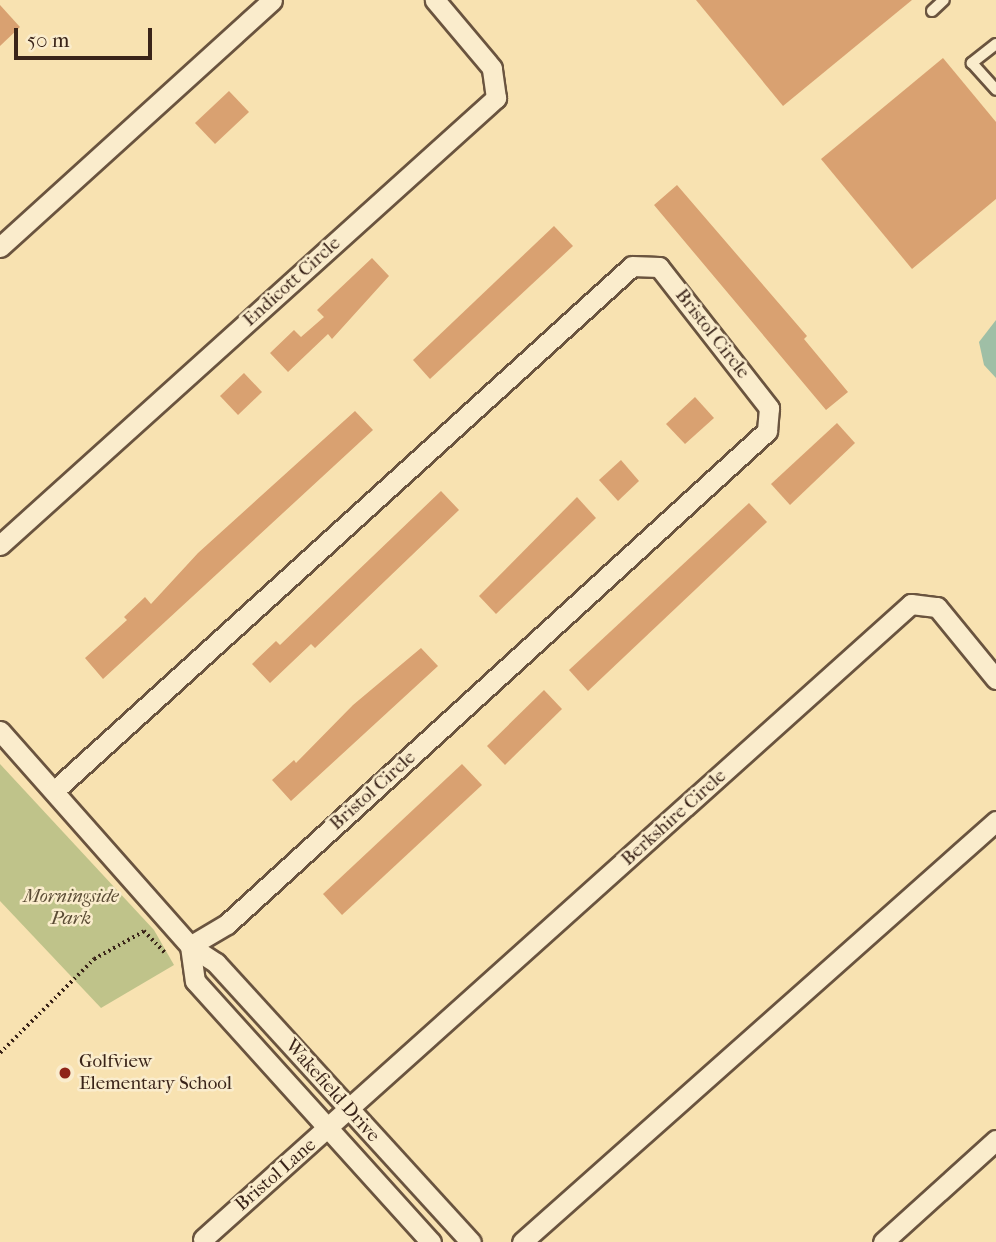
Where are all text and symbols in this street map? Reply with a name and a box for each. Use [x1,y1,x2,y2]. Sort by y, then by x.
scale bar [18,14,156,58]
text: 50 m [27,28,70,52]
street label: Endicott Circle [239,232,345,332]
street label: Bristol Circle [670,285,754,383]
street label: Bristol Circle [325,746,421,836]
street label: Berkshire Circle [617,765,731,871]
park label: Morningside Park [23,886,119,930]
street label: Wakefield Drive [280,1035,384,1147]
place label: Golfview Elementary School [79,1051,232,1095]
marker: Golfview Elementary School [57,1065,73,1081]
street label: Bristol Lane [231,1134,321,1216]

